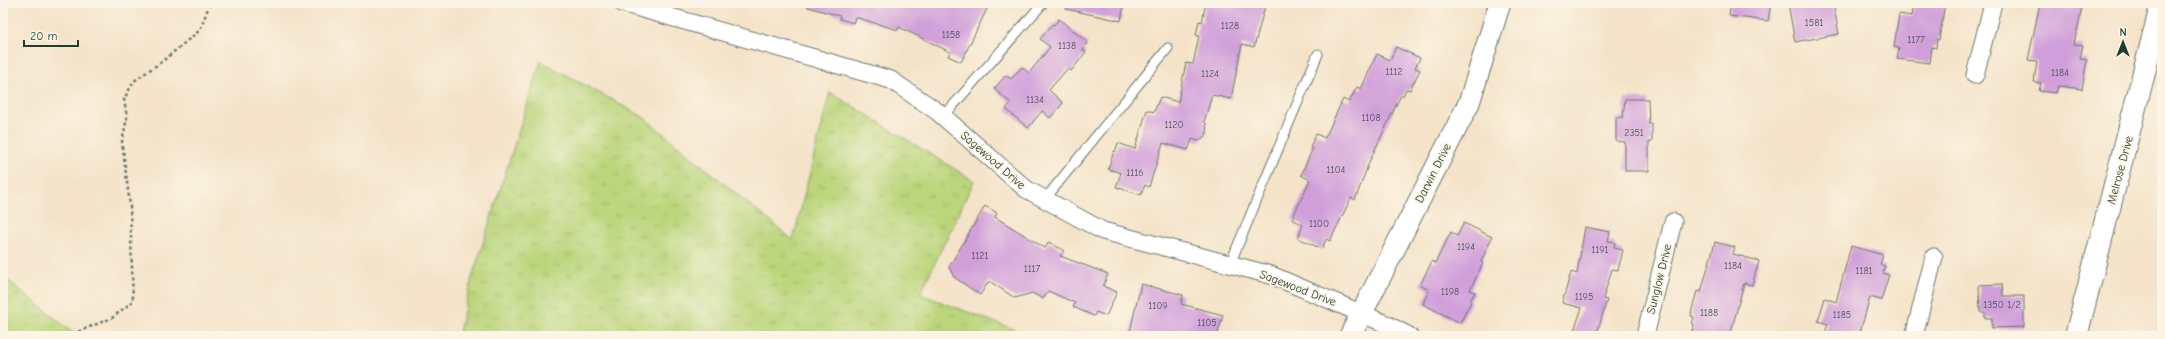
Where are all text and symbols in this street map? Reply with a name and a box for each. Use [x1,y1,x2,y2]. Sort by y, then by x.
house number: 1581 [1805,17,1823,29]
house number: 1128 [1221,20,1239,32]
scale bar [24,22,78,48]
north arrow [2103,22,2143,62]
text: N [2119,26,2127,39]
text: 20 m [30,29,58,43]
house number: 1158 [942,29,960,41]
house number: 1177 [1907,34,1925,46]
house number: 1138 [1058,40,1076,52]
house number: 1112 [1385,66,1403,78]
house number: 1184 [2051,67,2069,79]
house number: 1124 [1201,68,1219,80]
house number: 1134 [1026,94,1044,106]
house number: 1108 [1361,112,1381,124]
house number: 1120 [1164,119,1184,131]
house number: 2351 [1624,127,1644,139]
street label: Sagewood Drive [958,128,1028,192]
street label: Melrose Drive [2104,134,2136,206]
street label: Darwin Drive [1412,141,1454,205]
house number: 1104 [1327,164,1346,176]
house number: 1116 [1126,167,1144,179]
house number: 1100 [1309,218,1329,230]
house number: 1194 [1457,241,1475,253]
street label: Sunglow Drive [1644,243,1674,315]
house number: 1191 [1591,244,1609,256]
house number: 1121 [971,250,989,262]
house number: 1184 [1724,260,1742,272]
house number: 1117 [1024,263,1041,275]
house number: 1181 [1855,265,1873,277]
street label: Sagewood Drive [1258,267,1338,309]
house number: 1198 [1441,286,1459,298]
house number: 1195 [1575,291,1593,303]
house number: 1350 1/2 [1983,299,2021,311]
house number: 1109 [1148,300,1168,312]
house number: 1188 [1700,307,1718,319]
house number: 1185 [1833,309,1851,321]
house number: 1105 [1197,317,1217,329]

